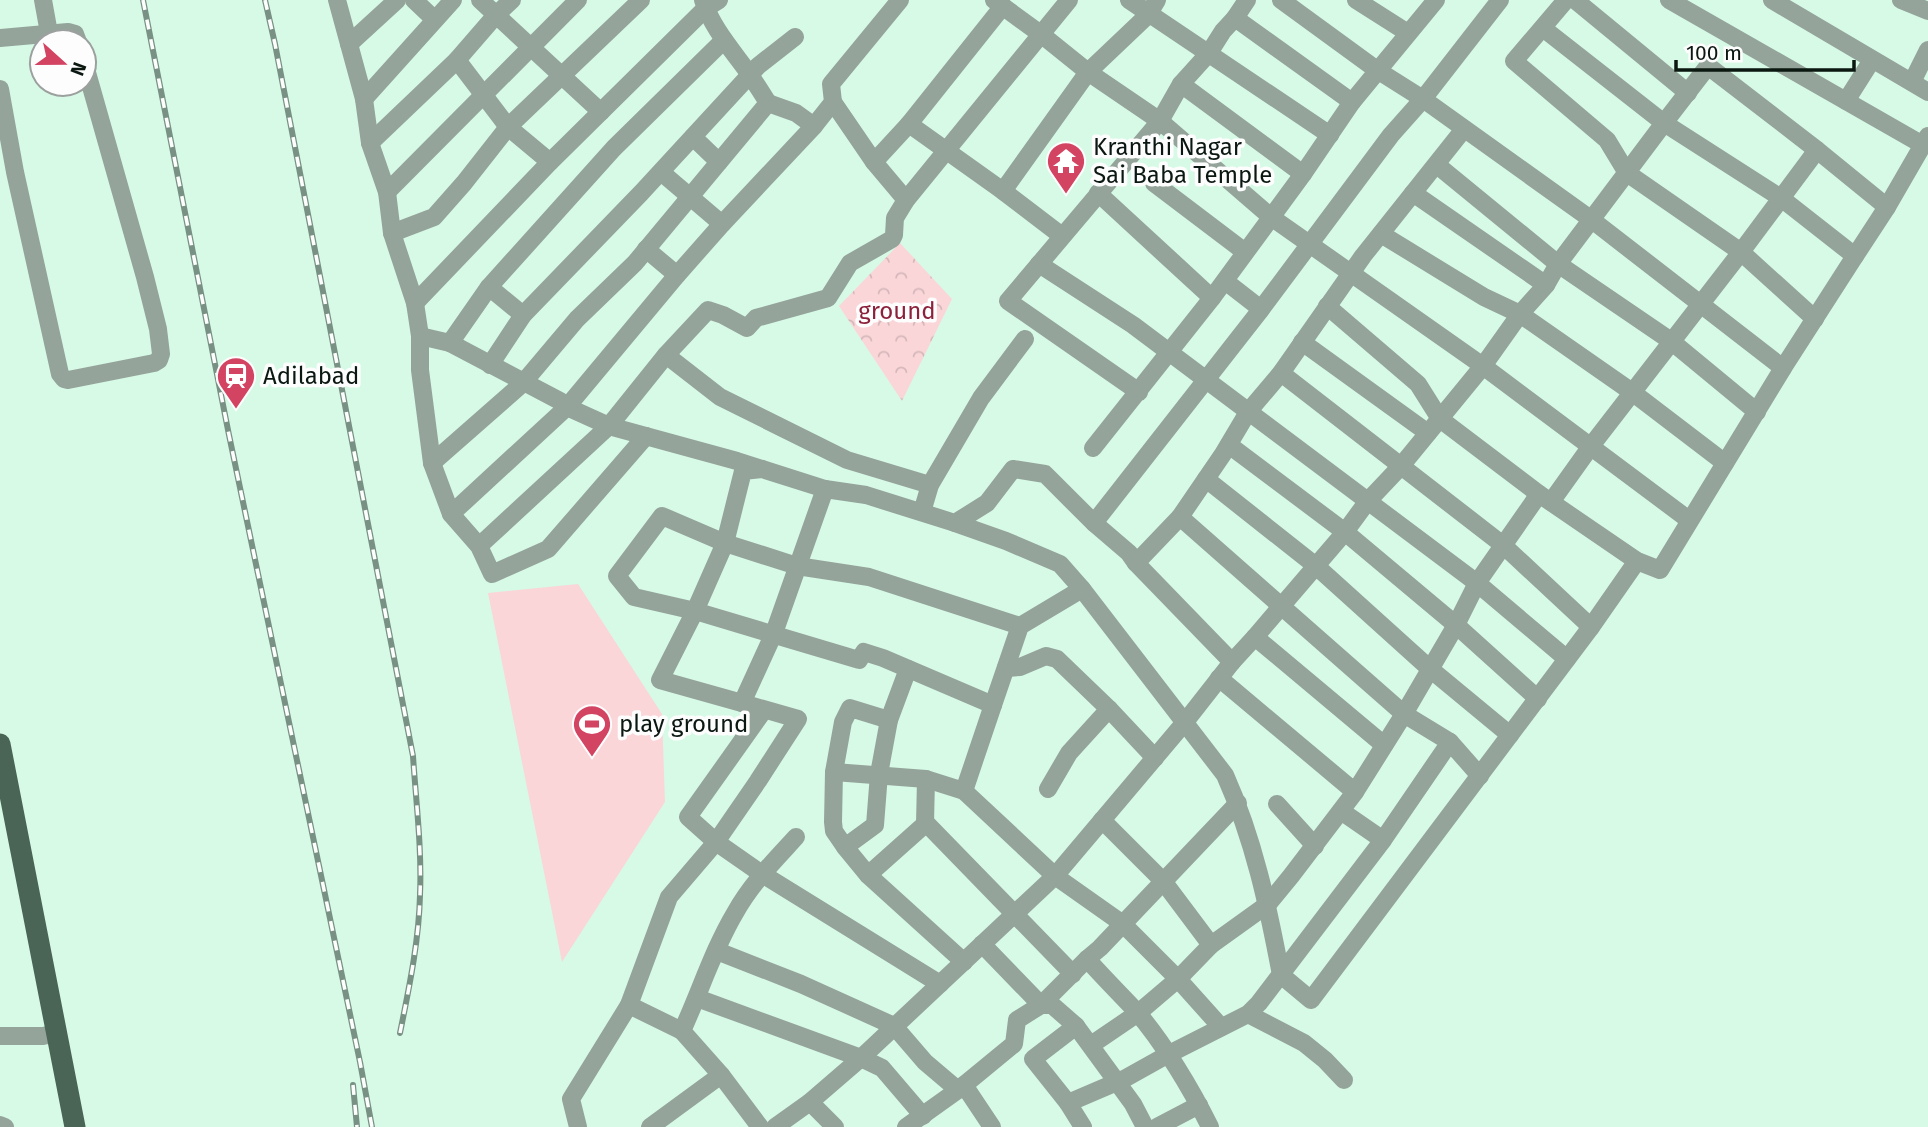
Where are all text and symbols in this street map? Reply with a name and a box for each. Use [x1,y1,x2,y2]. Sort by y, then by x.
north arrow [28,28,98,98]
scale bar [1676,28,1854,72]
text: 100 m [1686,40,1742,66]
text: N [65,59,91,79]
place label: Kranthi Nagar Sai Baba Temple [1093,133,1272,189]
temple icon: Kranthi Nagar Sai Baba Temple [1045,140,1087,195]
park label: ground [858,297,936,325]
station icon: Adilabad [215,355,257,410]
place label: Adilabad [263,362,359,390]
sports icon: play ground [571,703,613,758]
place label: play ground [619,710,748,738]

